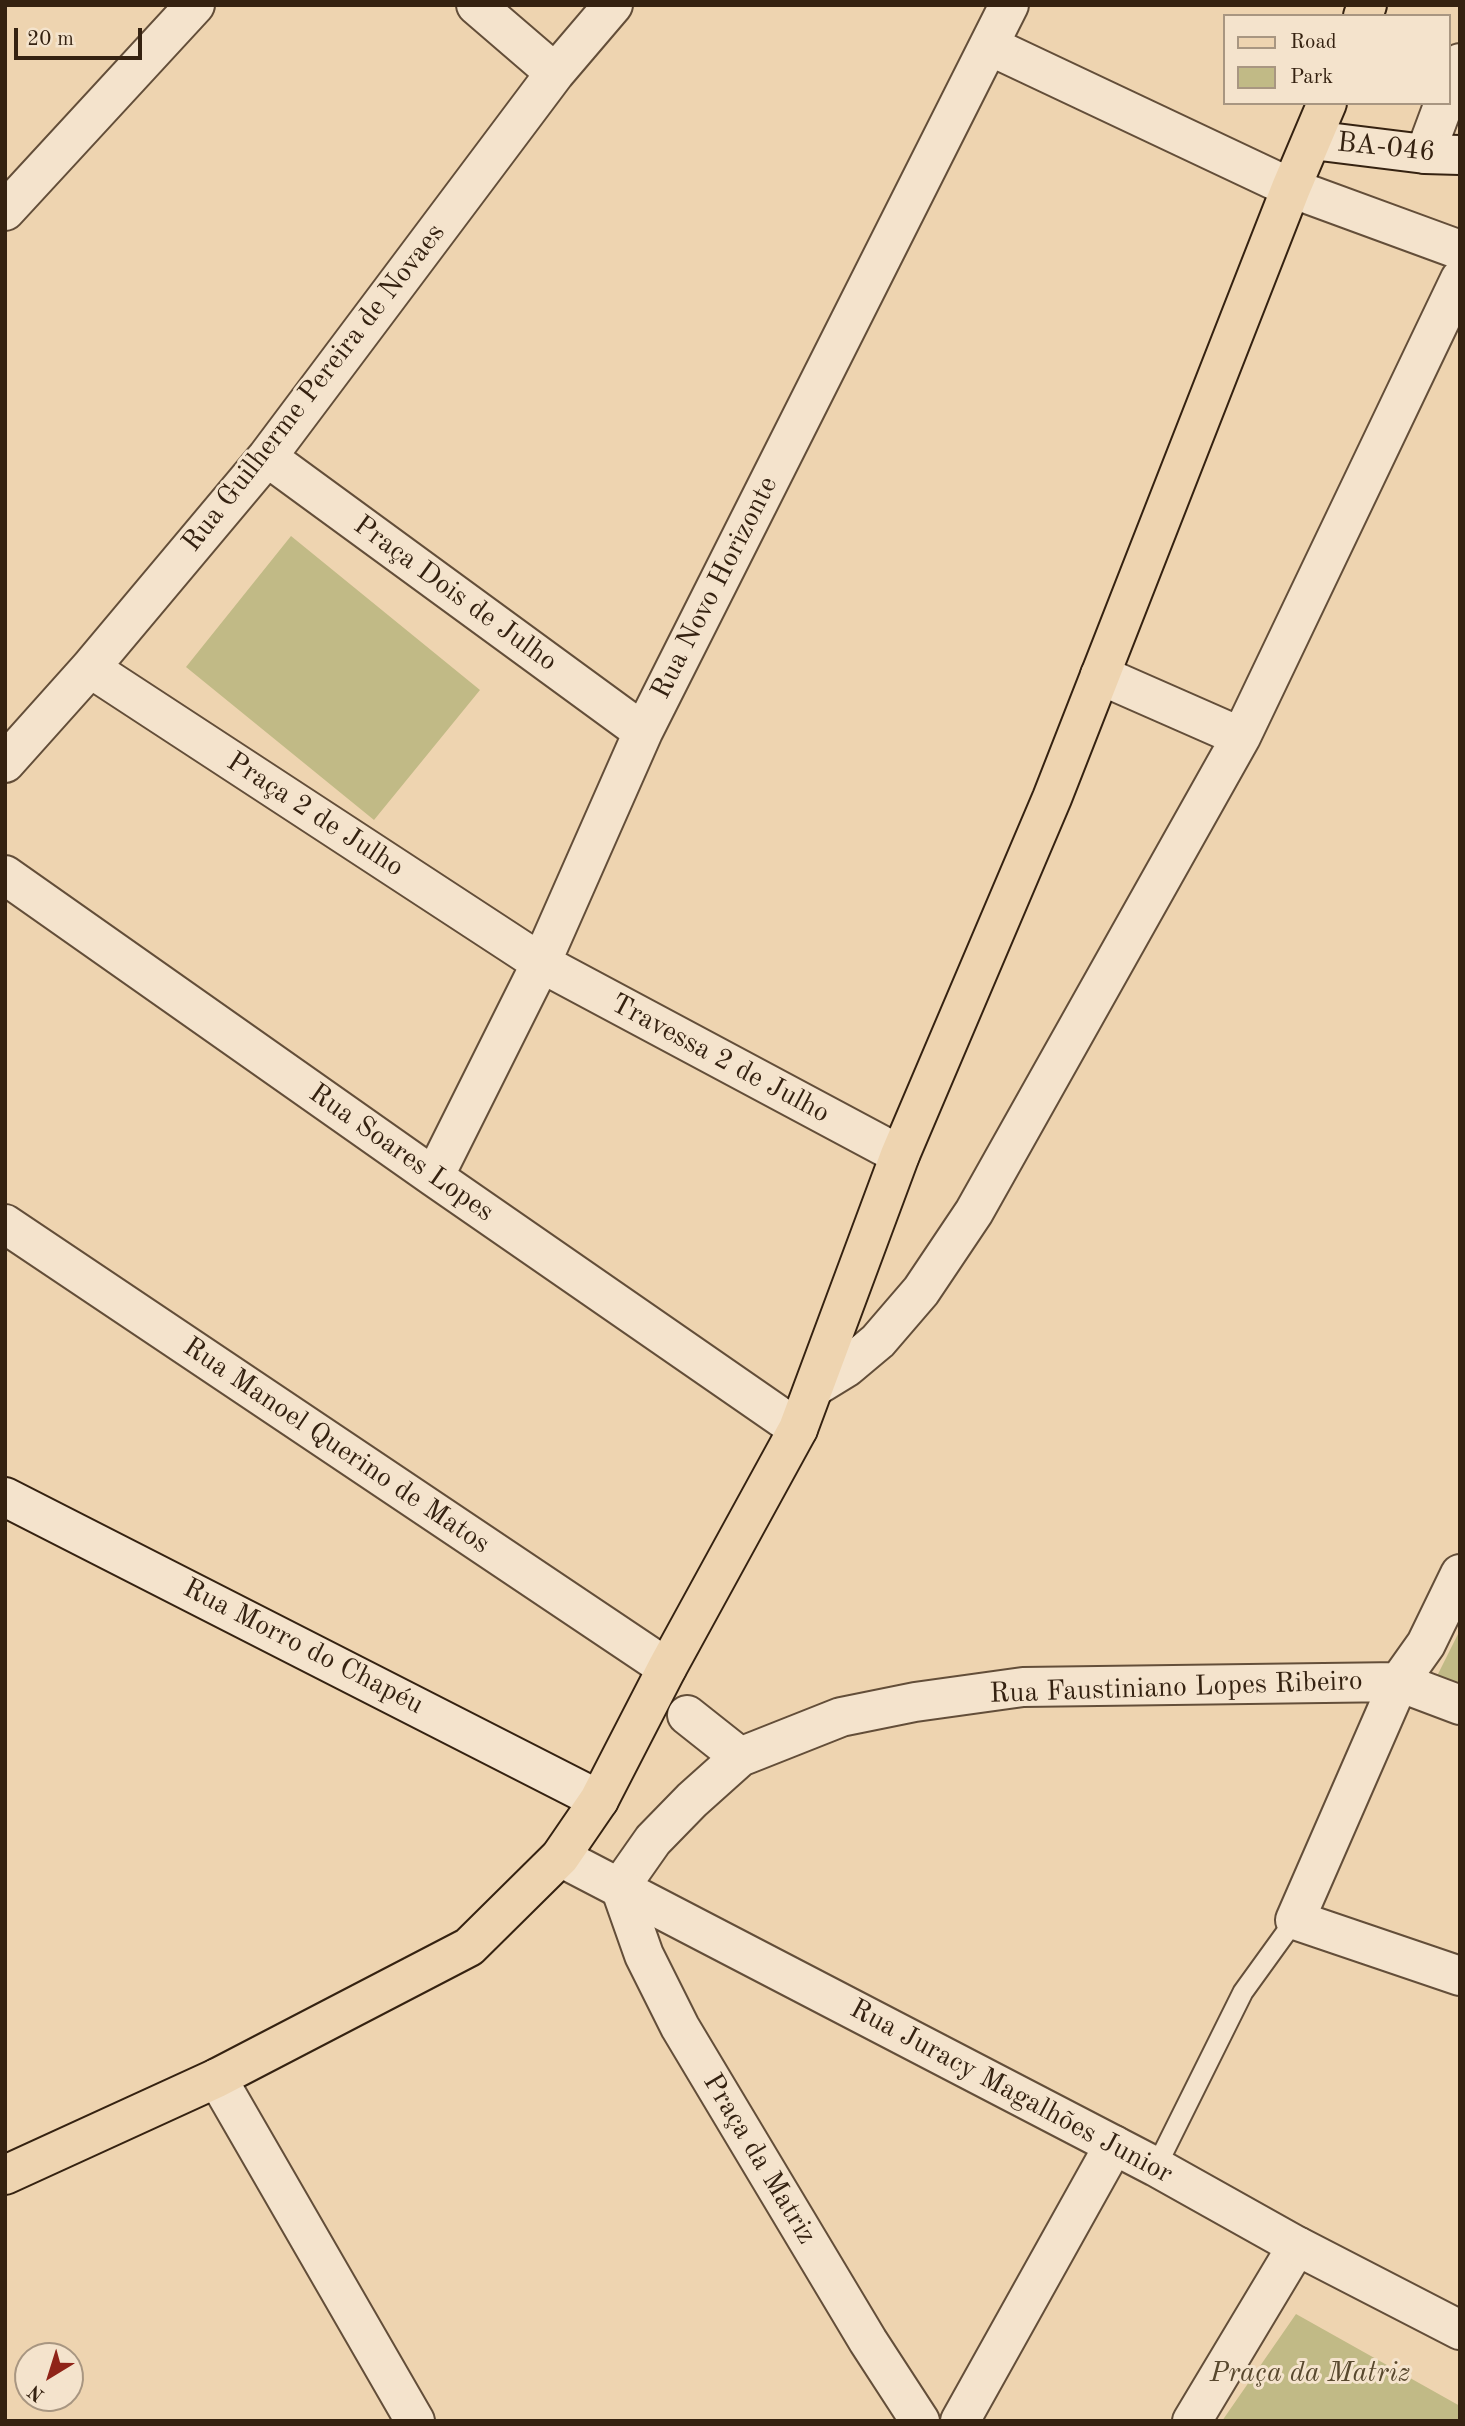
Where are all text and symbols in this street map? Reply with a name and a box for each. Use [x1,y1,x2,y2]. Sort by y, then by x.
scale bar [18,14,145,58]
legend [1224,14,1451,105]
text: 20 m [27,29,74,50]
text: Road [1290,32,1337,53]
text: Park [1290,67,1333,88]
street label: BA-046 [1335,126,1437,170]
street label: Rua Guilherme Pereira de Novaes [175,217,453,559]
street label: Rua Novo Horizonte [644,471,786,705]
street label: Praça Dois de Julho [347,509,563,679]
street label: Praça 2 de Julho [220,745,410,885]
street label: Travessa 2 de Julho [605,987,835,1131]
street label: Rua Soares Lopes [302,1077,500,1229]
street label: Rua Manoel Querino de Matos [176,1331,496,1561]
street label: Rua Morro do Chapéu [177,1572,429,1722]
street label: Rua Faustiniano Lopes Ribeiro [989,1665,1363,1711]
street label: Rua Juracy Magalhões Junior [844,1992,1178,2192]
street label: Praça da Matriz [695,2068,823,2250]
north arrow [14,2342,84,2412]
park label: Praça da Matriz [1210,2357,1410,2391]
text: N [25,2380,49,2404]

